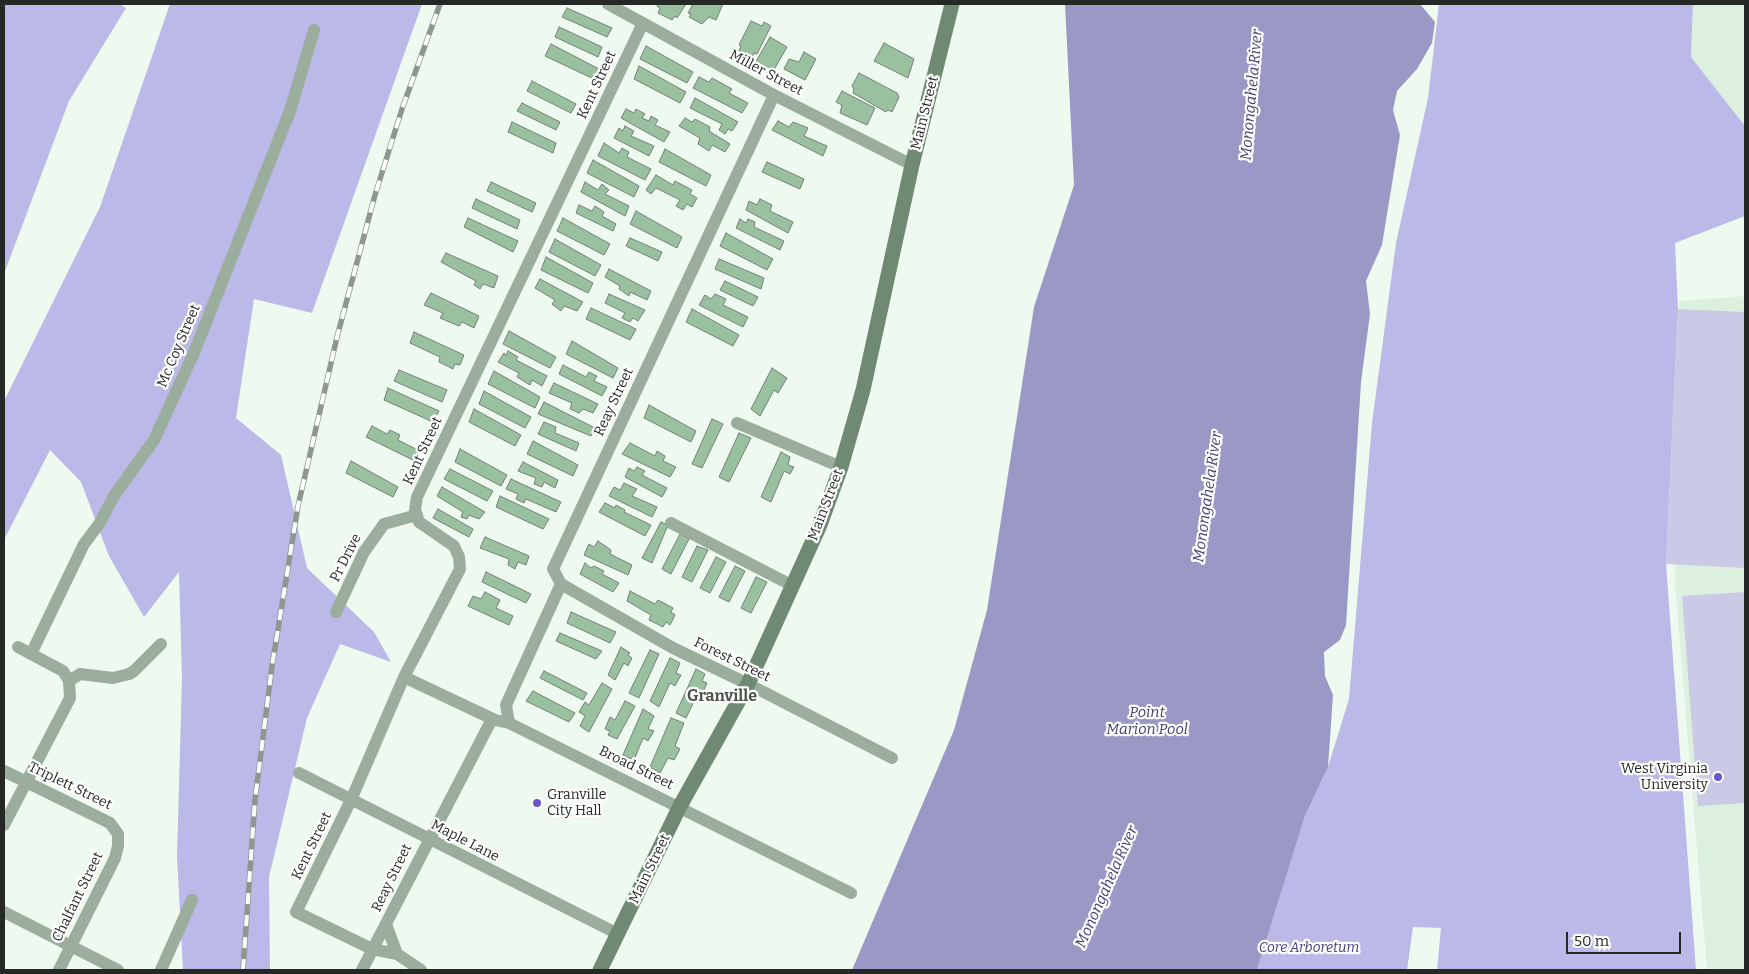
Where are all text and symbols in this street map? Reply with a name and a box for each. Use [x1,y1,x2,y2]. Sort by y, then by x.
water label: Monongahela River [1237,29,1267,161]
street label: Miller Street [726,47,806,99]
street label: Kent Street [574,48,620,122]
street label: Main Street [908,74,942,152]
street label: Mc Coy Street [154,302,204,390]
street label: Reay Street [591,365,637,439]
street label: Kent Street [400,414,446,488]
water label: Monongahela River [1190,431,1226,563]
street label: Main Street [805,467,847,543]
street label: Pr Drive [327,531,365,585]
street label: Forest Street [691,634,773,686]
district label: Granville [687,687,757,707]
water label: Point Marion Pool [1106,704,1188,739]
street label: Broad Street [596,743,676,793]
street label: Triplett Street [26,759,114,813]
place label: West Virginia University [1621,761,1708,794]
marker: West Virginia University [1712,771,1724,783]
place label: Granville City Hall [547,787,606,820]
marker: Granville City Hall [531,797,543,809]
street label: Kent Street [288,809,336,883]
street label: Maple Lane [428,817,502,865]
water label: Monongahela River [1072,823,1142,951]
street label: Main Street [626,831,674,907]
street label: Reay Street [368,841,416,915]
street label: Chalfant Street [49,849,107,945]
scale bar [1569,922,1684,954]
text: 50 m [1574,932,1609,950]
park label: Core Arboretum [1259,940,1359,956]

